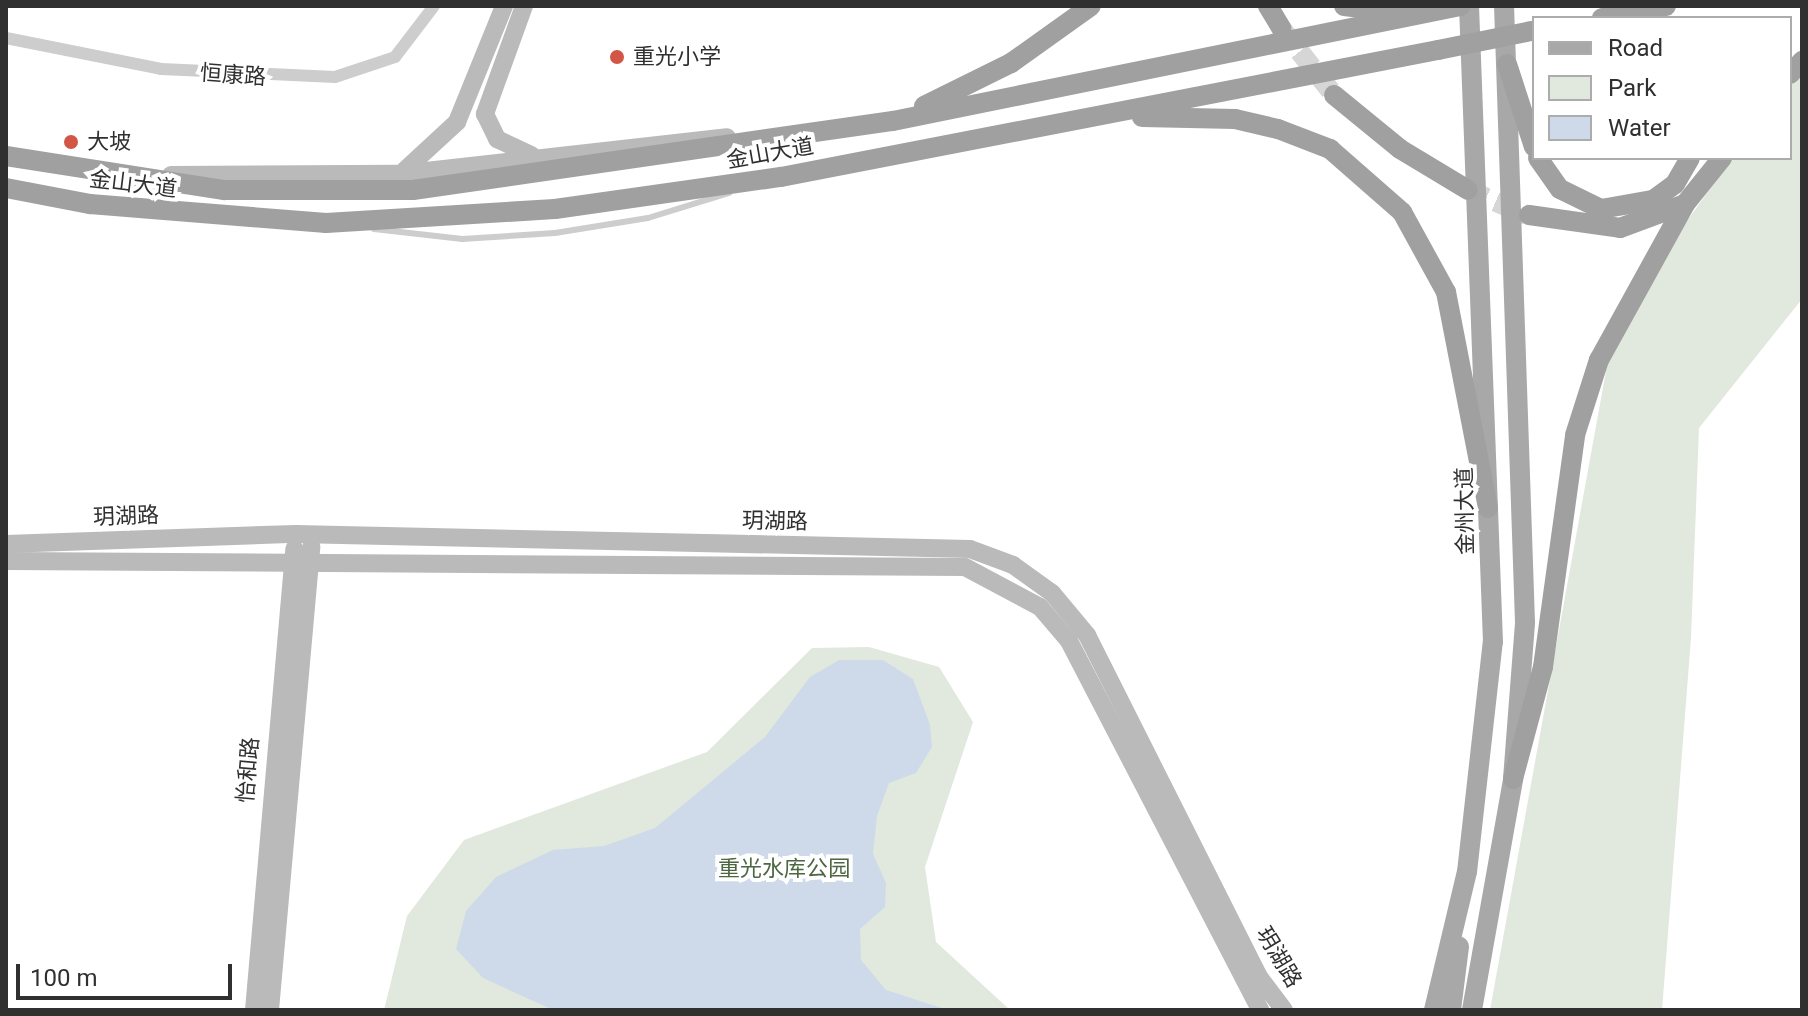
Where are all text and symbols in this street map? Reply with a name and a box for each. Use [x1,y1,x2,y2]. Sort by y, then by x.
legend [1532,16,1792,160]
text: Road [1608,34,1663,62]
place label: 重光小学 [633,44,721,70]
marker: 重光小学 [608,48,626,66]
street label: 恒康路 [199,60,267,90]
text: Park [1608,74,1656,102]
text: Water [1608,114,1671,142]
place label: 大坡 [87,129,131,155]
street label: 金山大道 [724,132,816,174]
marker: 大坡 [62,133,80,151]
street label: 金山大道 [88,166,178,202]
street label: 金州大道 [1451,467,1479,555]
street label: 玥湖路 [93,502,159,530]
street label: 玥湖路 [742,507,808,535]
street label: 怡和路 [232,736,264,804]
park label: 重光水库公园 [718,856,850,882]
street label: 玥湖路 [1251,922,1307,992]
scale bar [20,948,236,998]
text: 100 m [30,964,97,992]

